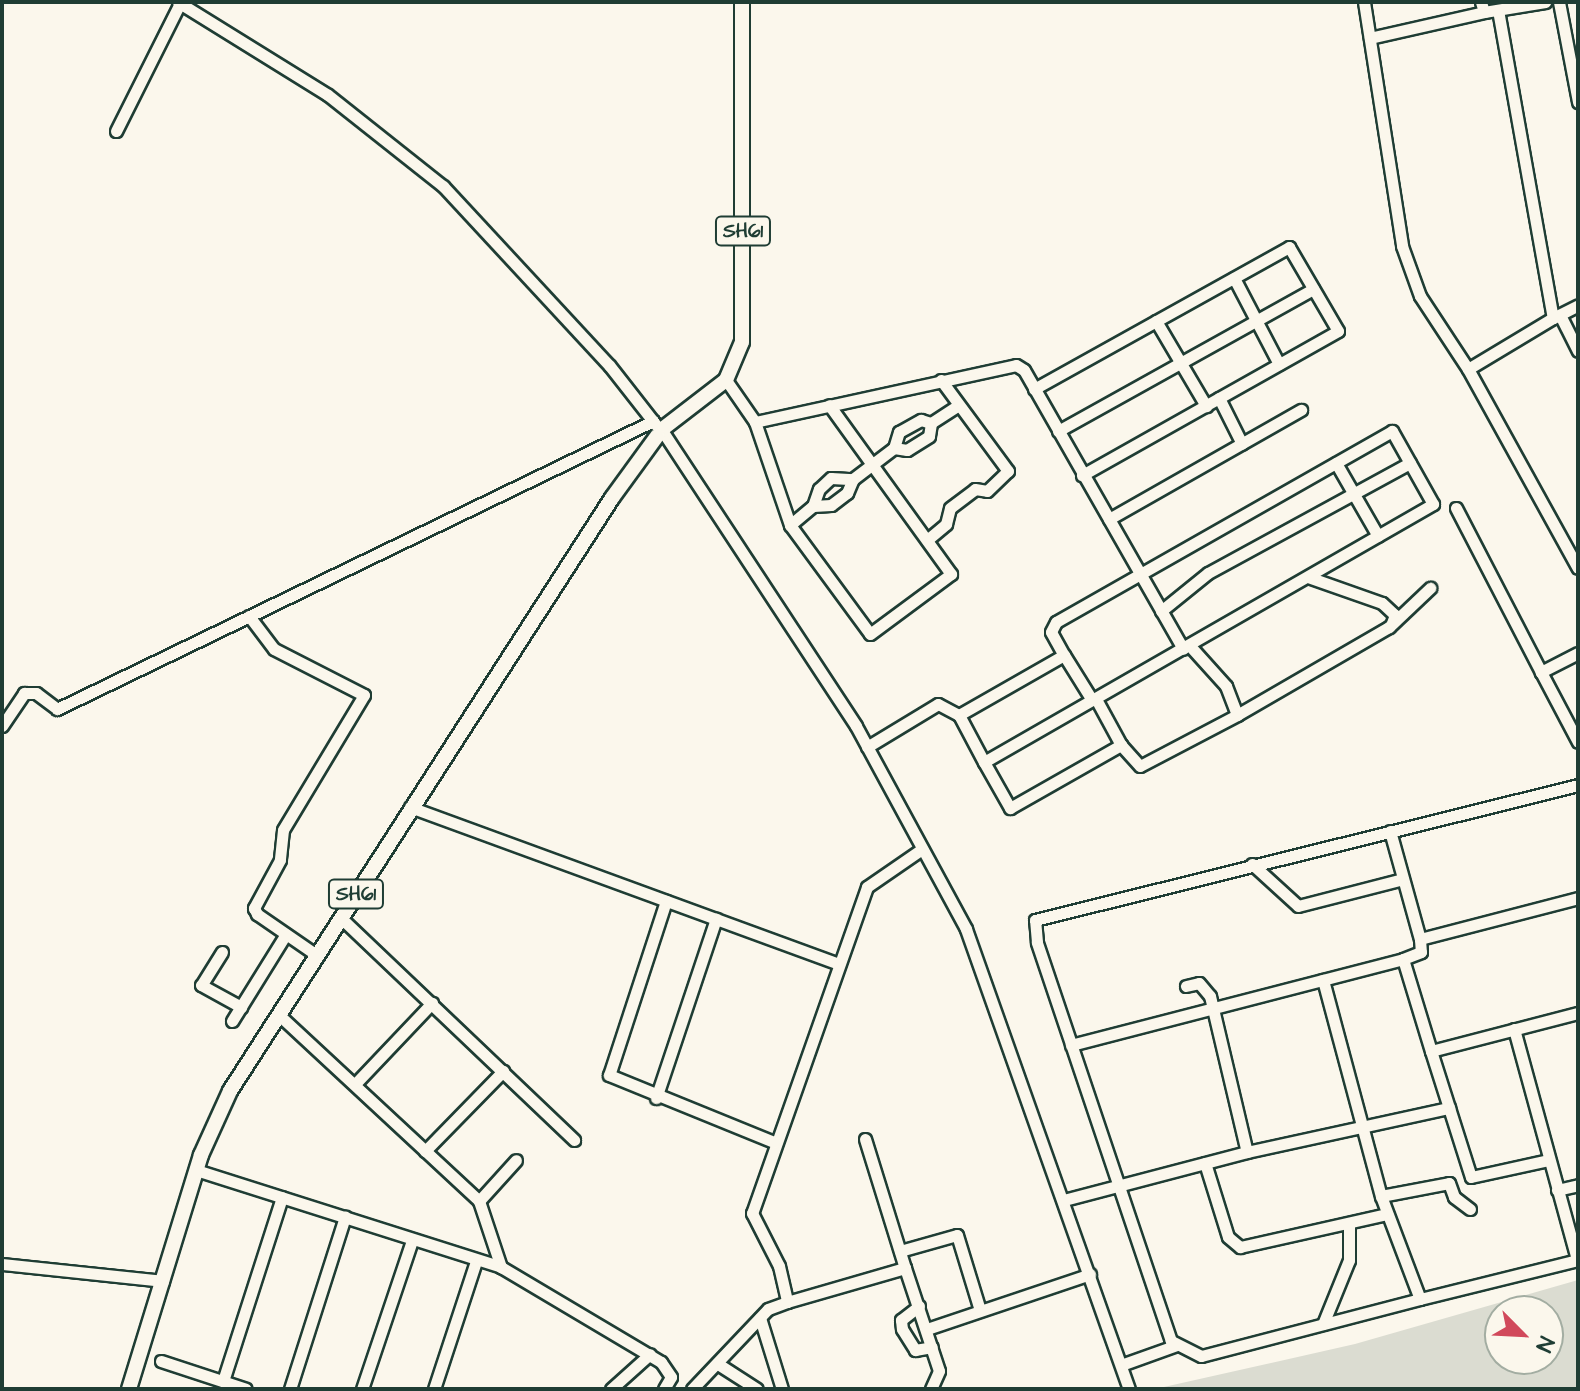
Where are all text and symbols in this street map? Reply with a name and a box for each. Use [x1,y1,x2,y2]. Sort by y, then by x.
road number: SH61 [713,215,773,247]
road number: SH61 [326,878,386,910]
north arrow [1484,1295,1564,1375]
text: N [1528,1332,1562,1357]

